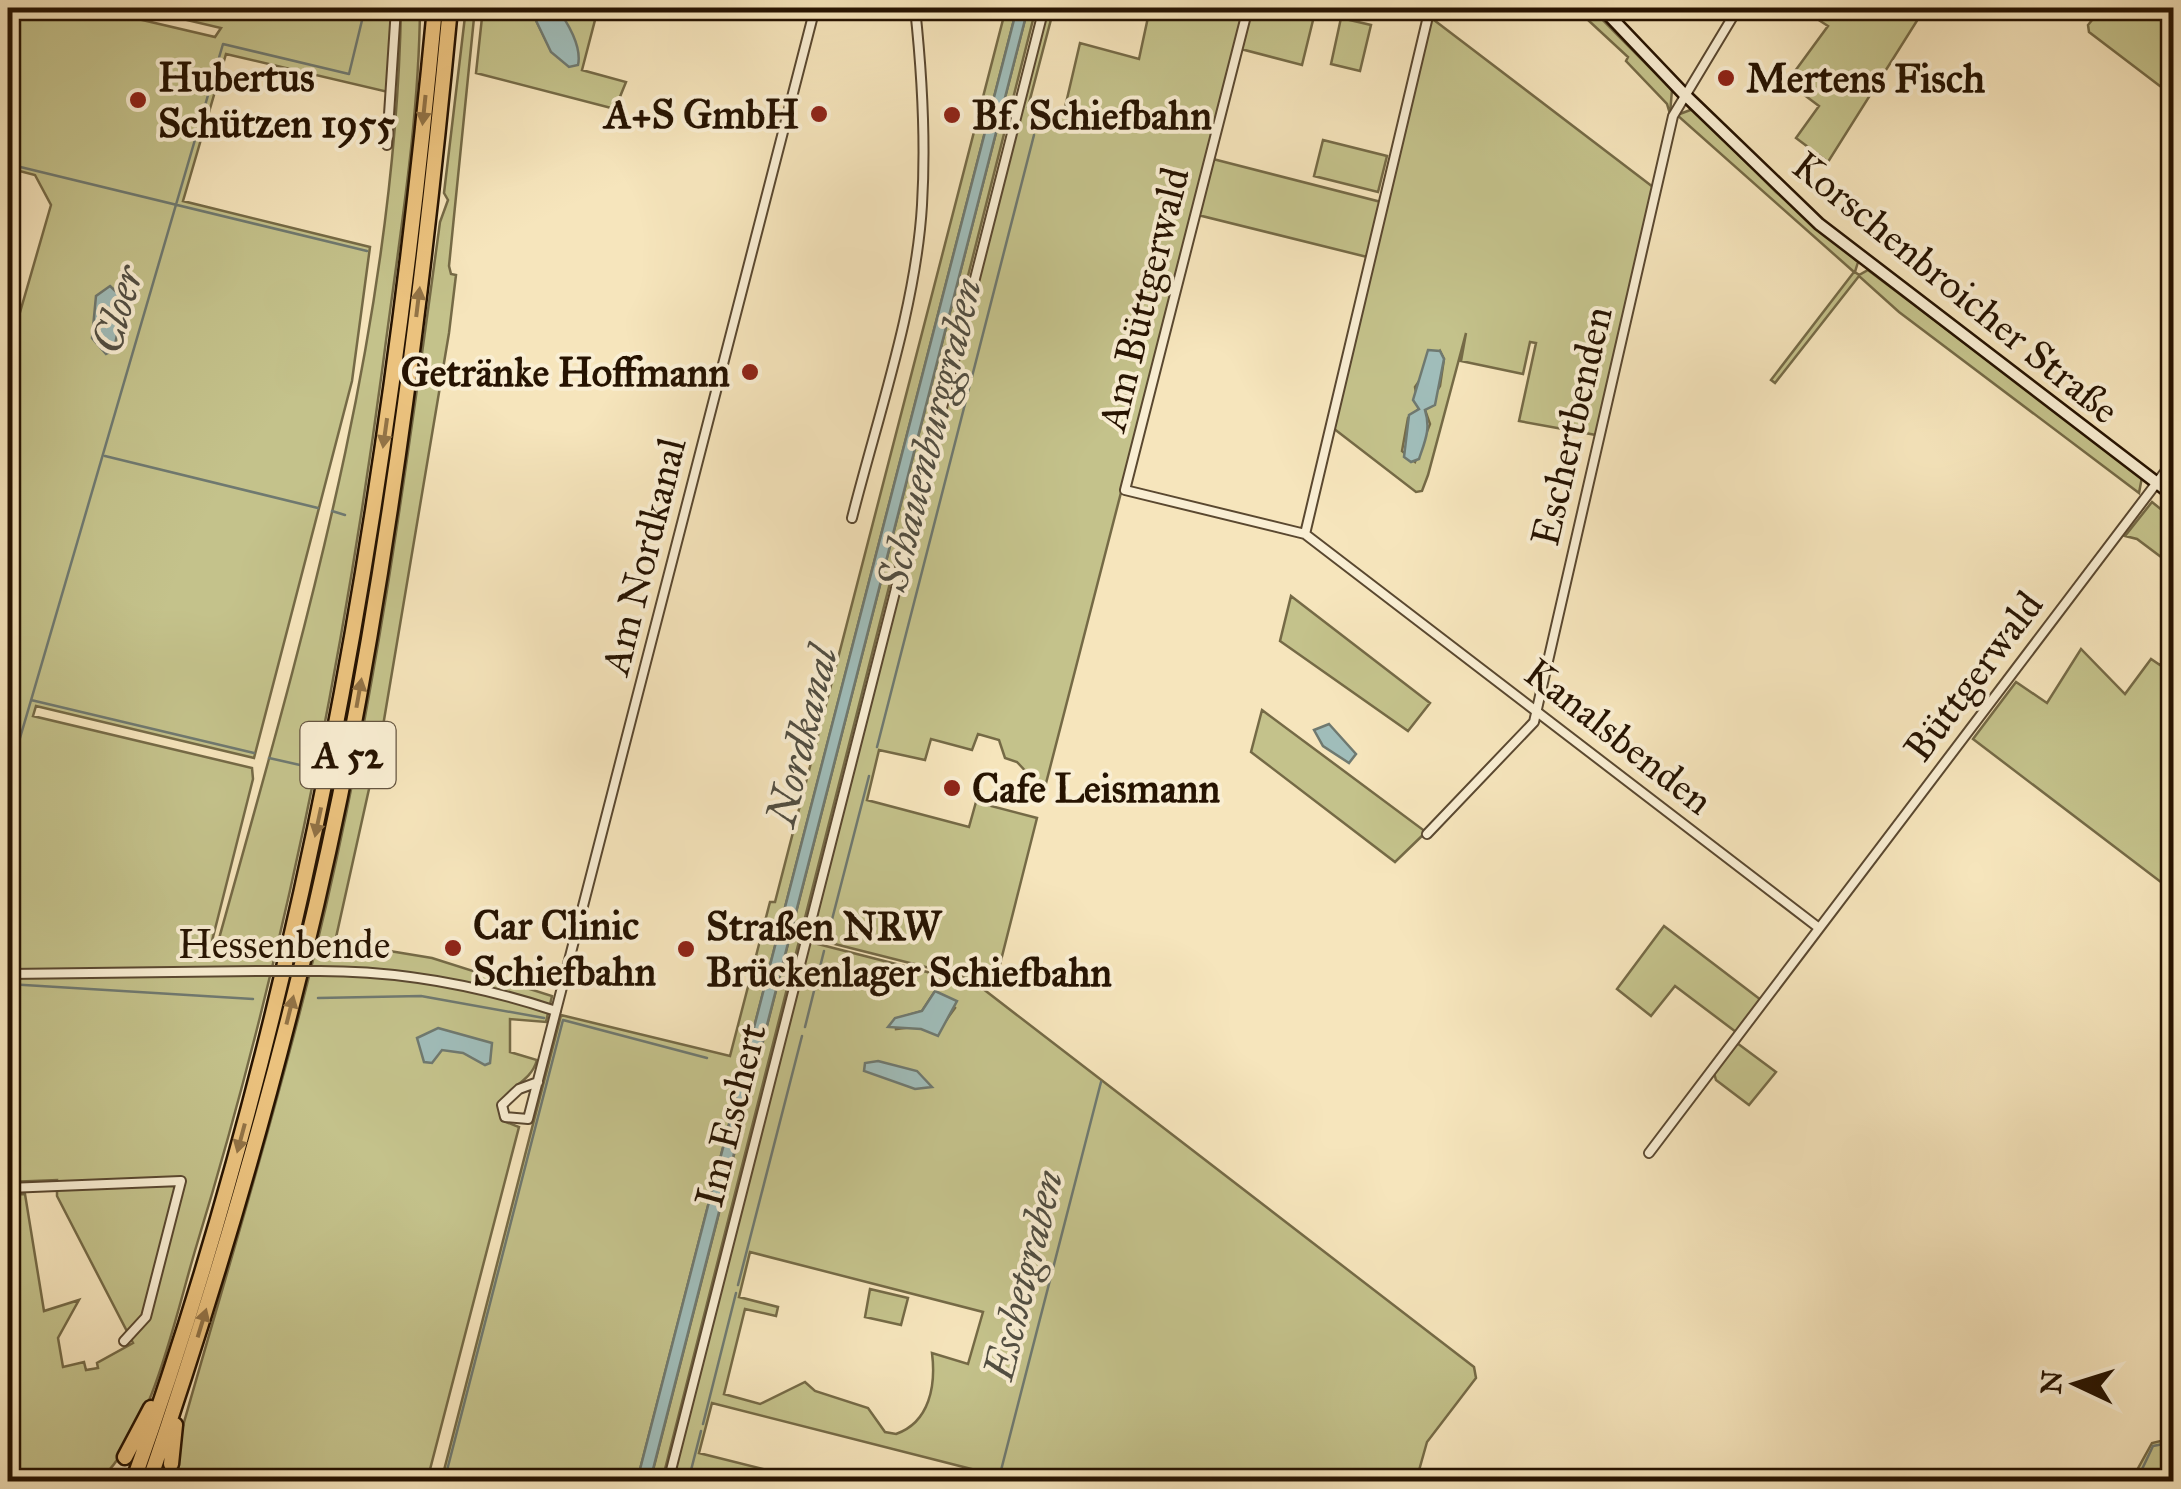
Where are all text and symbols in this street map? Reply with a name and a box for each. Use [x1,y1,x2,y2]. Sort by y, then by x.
place label: Hubertus Schützen 1955 [158,53,395,149]
place label: Mertens Fisch [1746,54,1986,103]
marker: Mertens Fisch [1715,67,1737,89]
marker: Hubertus Schützen 1955 [127,89,149,111]
place label: A+S GmbH [601,90,799,139]
place label: Bf. Schiefbahn [972,91,1212,140]
one-way arrow [416,95,432,127]
marker: A+S GmbH [808,103,830,125]
marker: Bf. Schiefbahn [941,104,963,126]
street label: Korschenbroicher Straße [1783,141,2129,434]
street label: Am Büttgerwald [1087,162,1200,438]
water label: Cloer [81,257,156,359]
water label: Schauenburggraben [866,273,994,597]
one-way arrow [410,286,426,317]
street label: Eschertbenden [1520,302,1623,551]
place label: Getränke Hoffmann [401,348,730,397]
marker: Getränke Hoffmann [739,361,761,383]
one-way arrow [377,417,393,449]
street label: Am Nordkanal [590,432,697,682]
street label: Büttgerwald [1894,582,2053,771]
water label: Nordkanal [754,638,850,834]
street label: Kanalsbenden [1515,648,1723,825]
one-way arrow [352,676,367,708]
road number: A 52 [300,722,396,788]
place label: Cafe Leismann [972,764,1221,813]
marker: Cafe Leismann [941,777,963,799]
one-way arrow [310,807,325,838]
place label: Car Clinic Schiefbahn [473,901,656,996]
place label: Straßen NRW Brückenlager Schiefbahn [706,902,1112,997]
street label: Hessenbende [178,920,390,969]
marker: Car Clinic Schiefbahn [442,937,464,959]
marker: Straßen NRW Brückenlager Schiefbahn [675,938,697,960]
one-way arrow [283,994,298,1025]
street label: Im Eschert [684,1018,777,1212]
one-way arrow [232,1123,248,1154]
water label: Eschetgraben [973,1165,1075,1387]
one-way arrow [195,1307,210,1338]
north arrow [2026,1334,2126,1434]
text: N [2033,1369,2070,1395]

